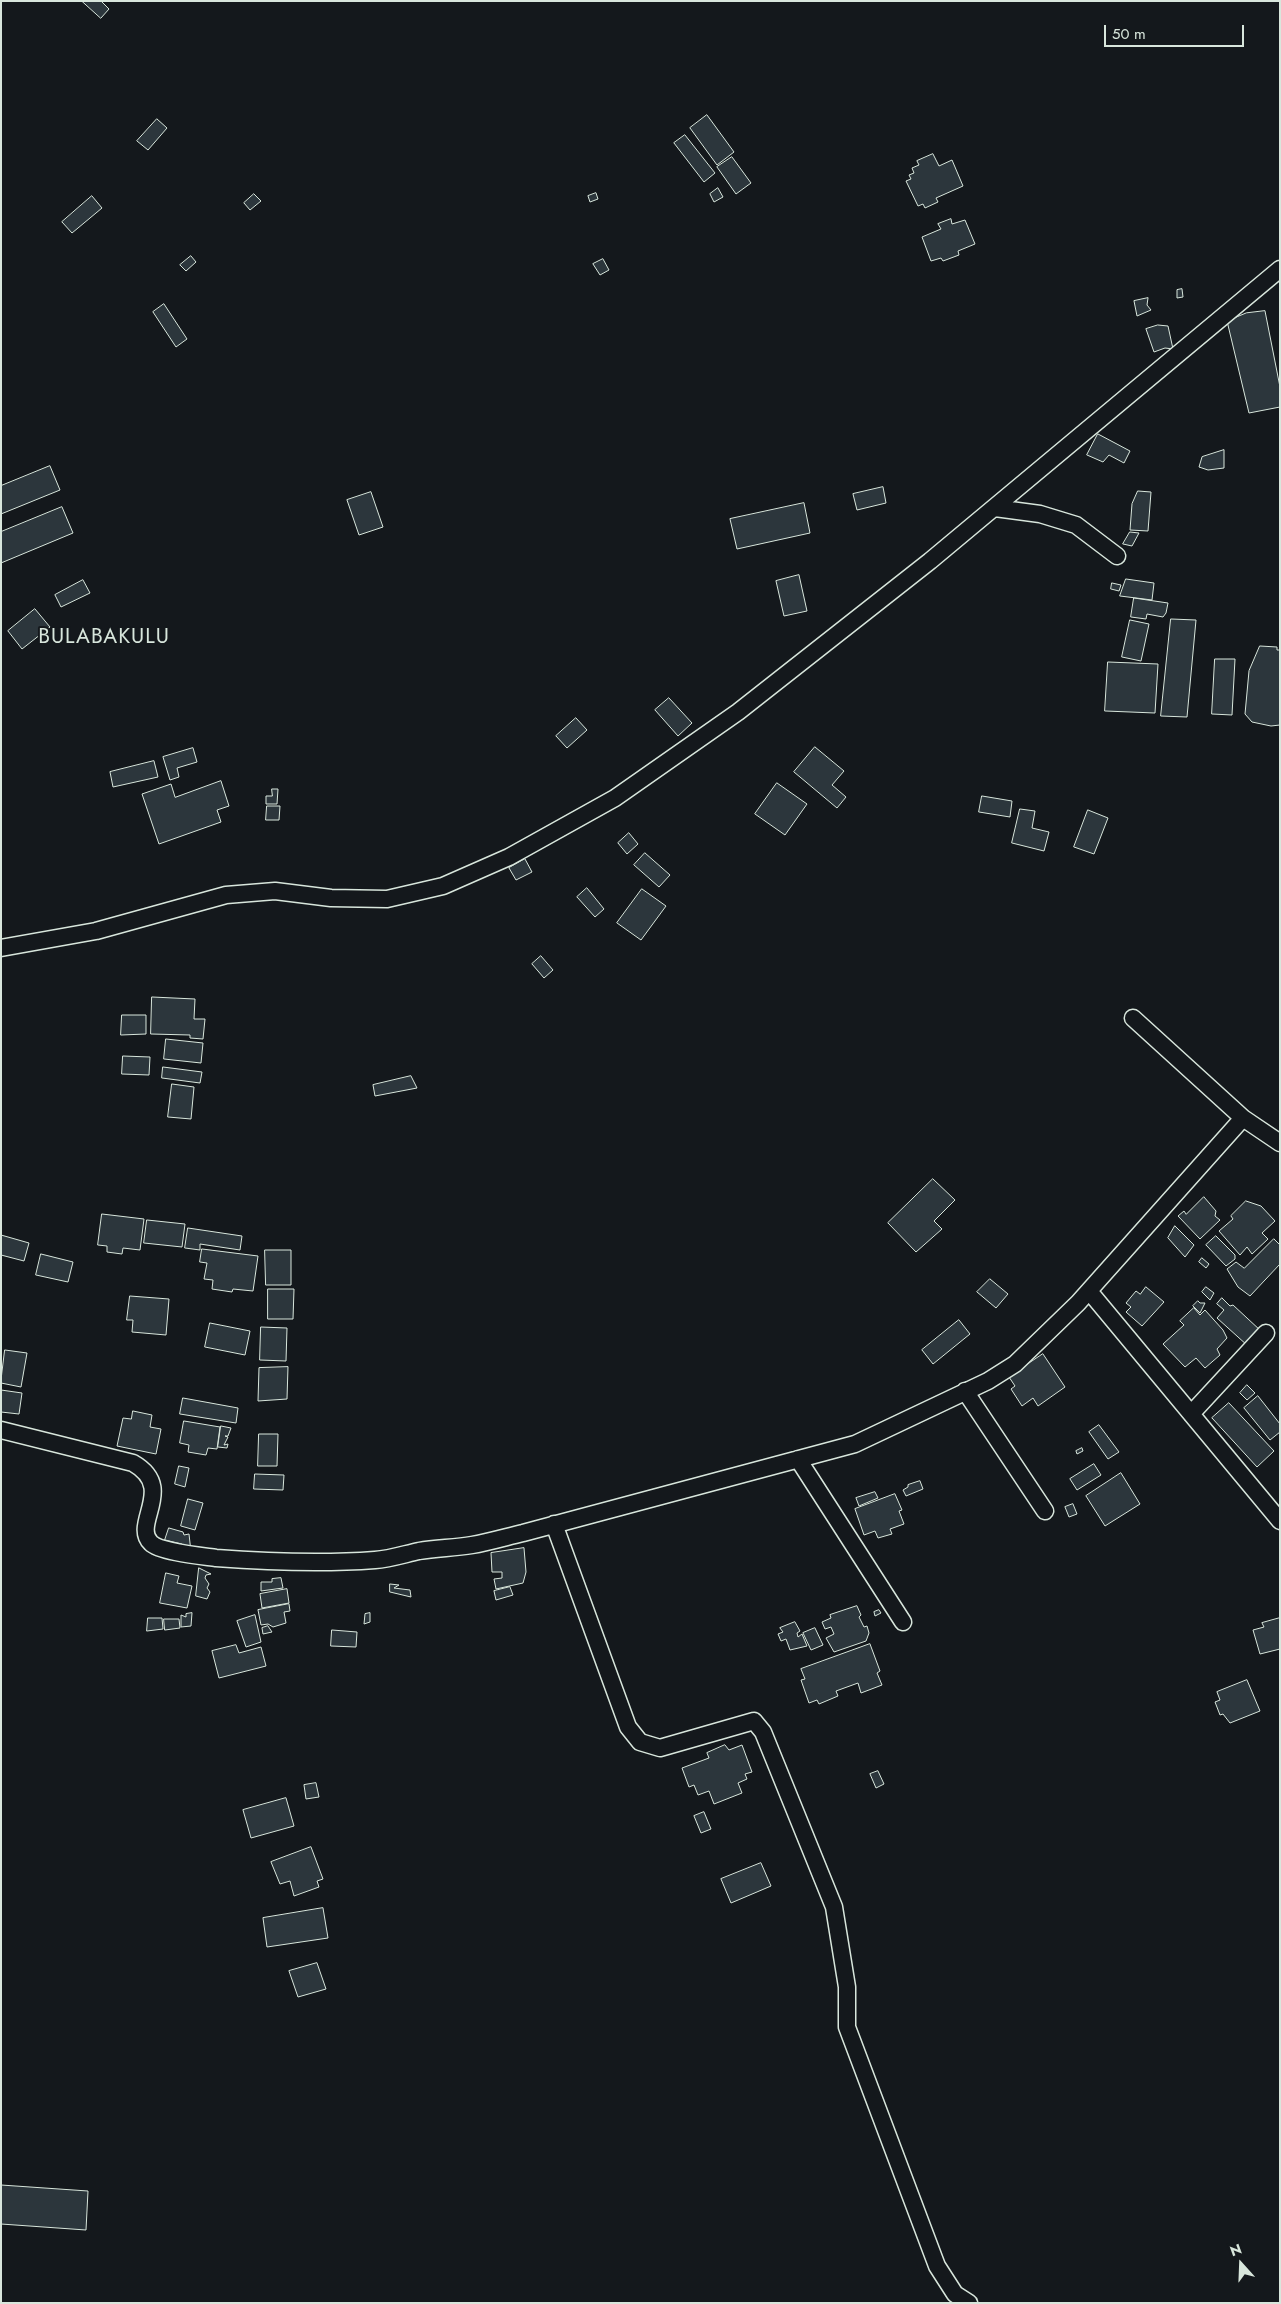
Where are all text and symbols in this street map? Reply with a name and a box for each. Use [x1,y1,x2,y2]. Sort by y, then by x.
scale bar [1106,15,1246,47]
text: 50 m [1112,23,1146,45]
district label: BULABAKULU [37,625,171,651]
north arrow [1216,2239,1266,2289]
text: N [1227,2239,1245,2261]

